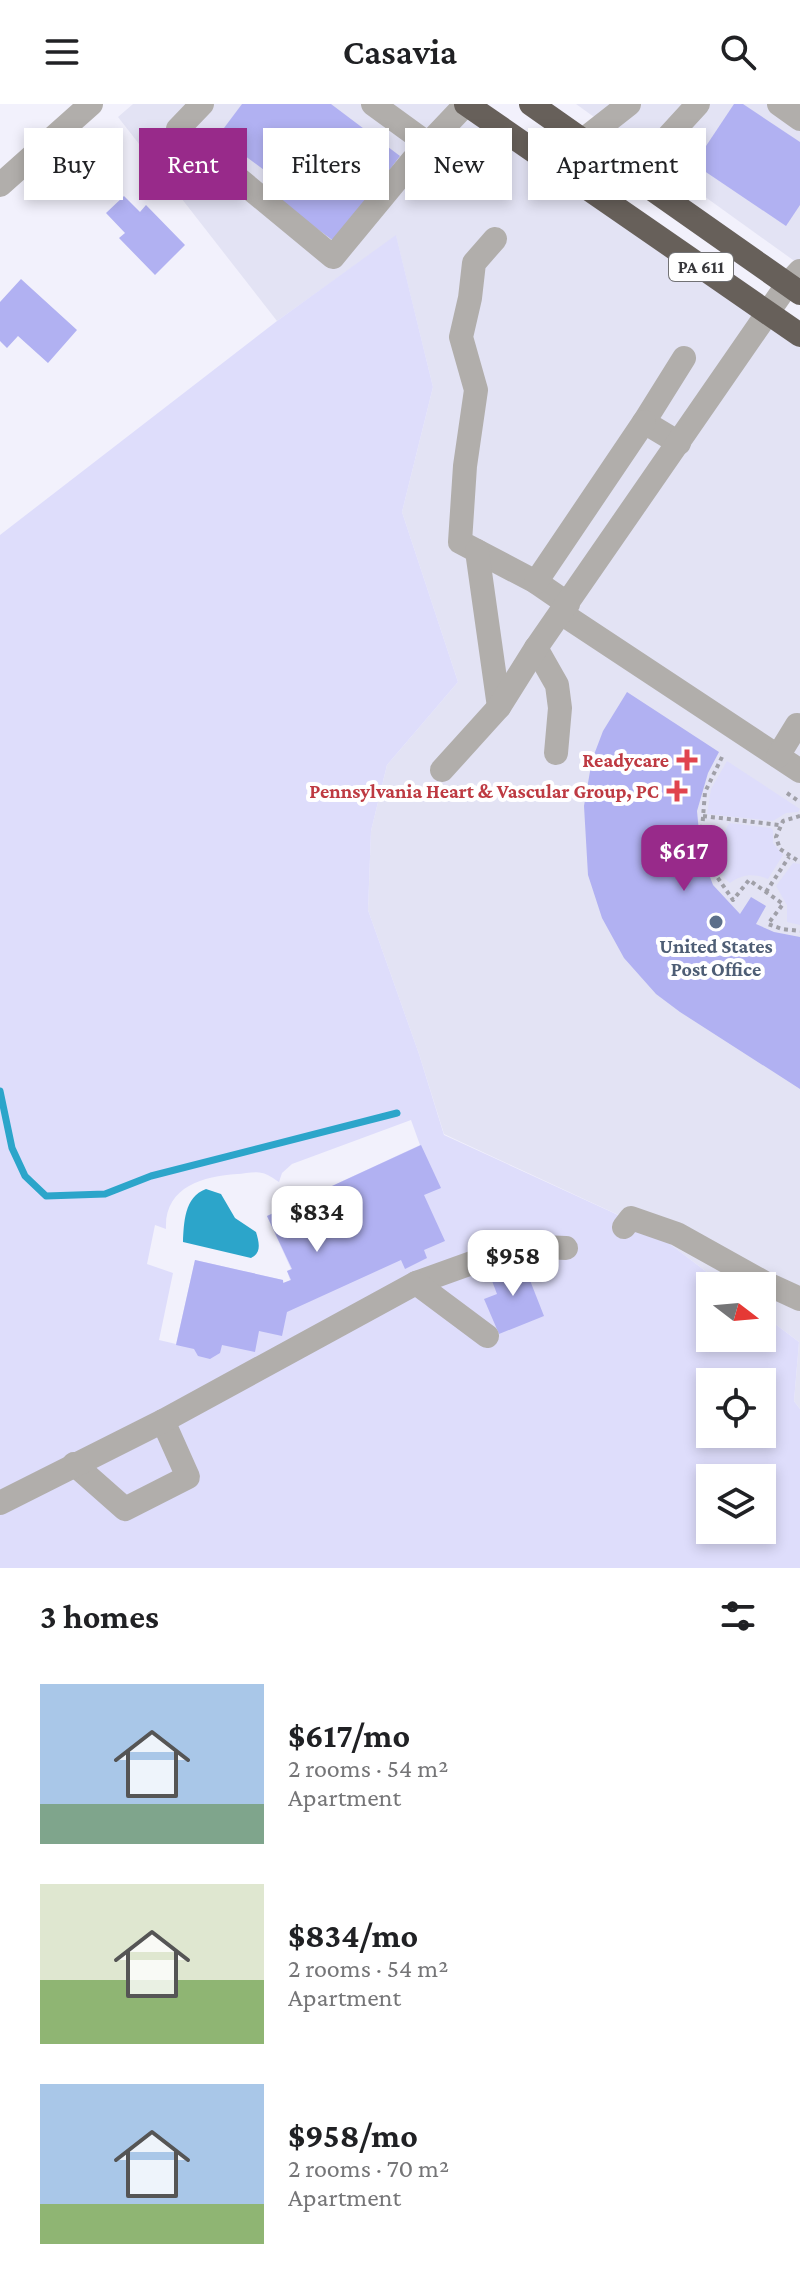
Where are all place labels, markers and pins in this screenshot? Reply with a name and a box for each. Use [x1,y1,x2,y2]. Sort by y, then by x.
place label: Readycare [582,749,669,771]
marker: Readycare [676,749,698,771]
place label: Pennsylvania Heart & Vascular Group, PC [309,780,659,802]
marker: Pennsylvania Heart & Vascular Group, PC [666,780,688,802]
pin: $617 [637,825,731,893]
marker: United States Post Office [707,913,725,931]
place label: United States Post Office [659,935,773,980]
pin: $834 [270,1186,364,1254]
pin: $958 [466,1230,560,1298]

